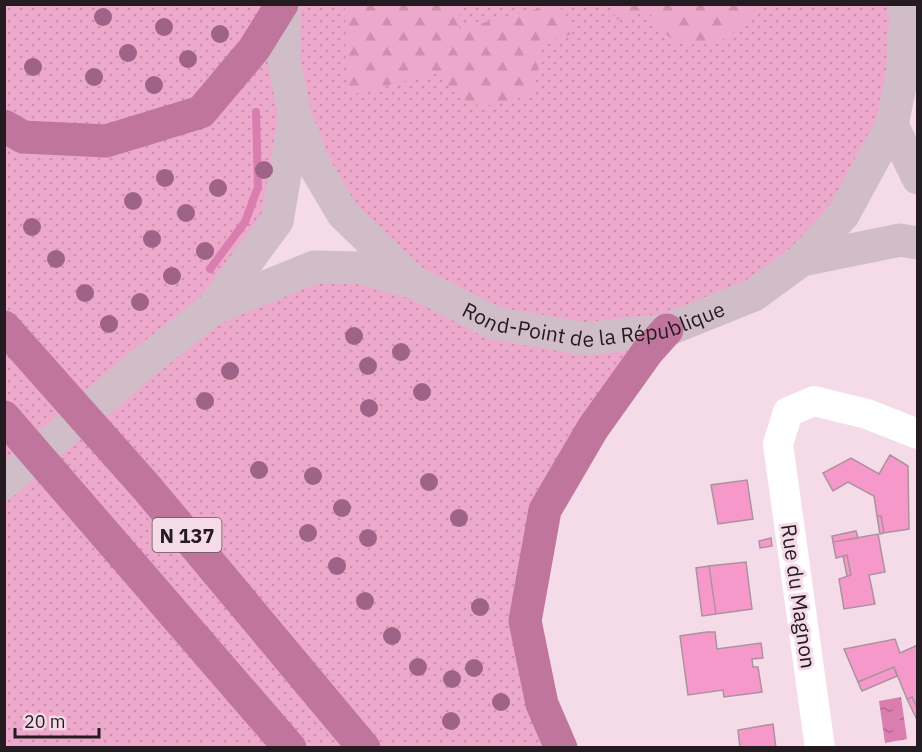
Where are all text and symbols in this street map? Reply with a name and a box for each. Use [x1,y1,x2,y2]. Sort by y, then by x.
street label: Rond-Point de la République [459,290,729,316]
text: Rond-Point de la République [458,294,729,353]
road number: N 137 [152,518,222,552]
street label: Rue du Magnon [775,522,823,670]
scale bar [15,701,99,739]
text: 20 m [24,710,66,733]

